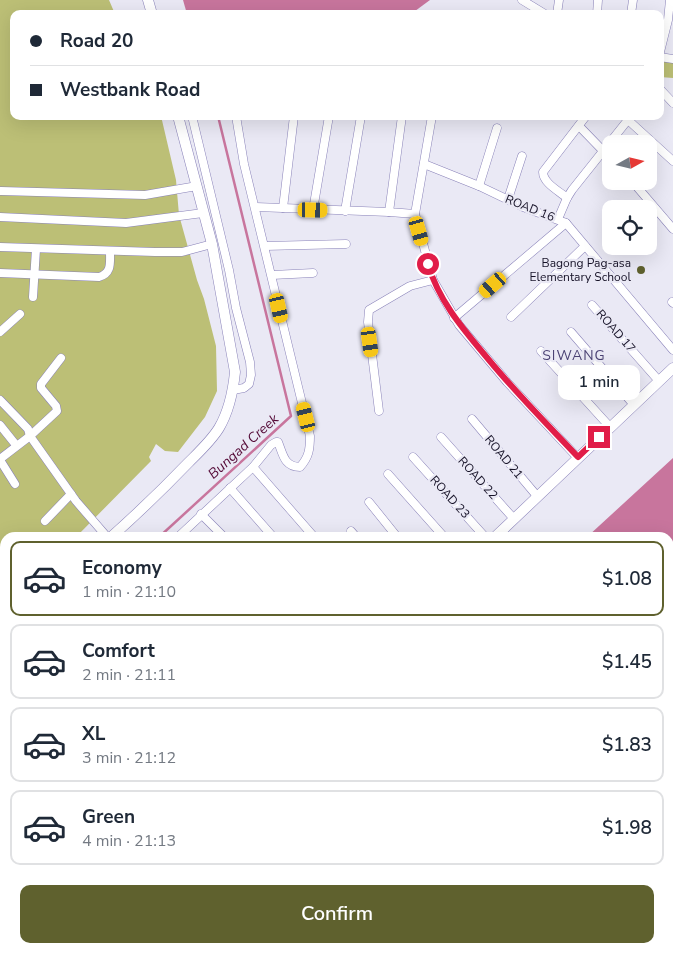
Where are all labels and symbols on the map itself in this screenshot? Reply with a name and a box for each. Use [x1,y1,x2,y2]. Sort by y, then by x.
north arrow [602,135,658,190]
street label: ROAD 16 [503,191,557,225]
car [297,202,328,218]
car [407,215,430,247]
route start [417,253,439,275]
place label: Bagong Pag-asa Elementary School [530,255,631,285]
marker: Bagong Pag-asa Elementary School [635,264,647,276]
car [476,269,509,301]
car [268,292,289,324]
street label: ROAD 17 [593,306,639,356]
car [360,326,379,358]
district label: SIWANG [542,346,606,365]
callout: 1 min [558,364,640,400]
car [295,401,316,433]
water label: Bungad Creek [204,409,283,483]
route end [588,426,610,448]
street label: ROAD 21 [481,432,527,482]
street label: ROAD 22 [455,453,501,503]
street label: ROAD 23 [427,472,473,522]

